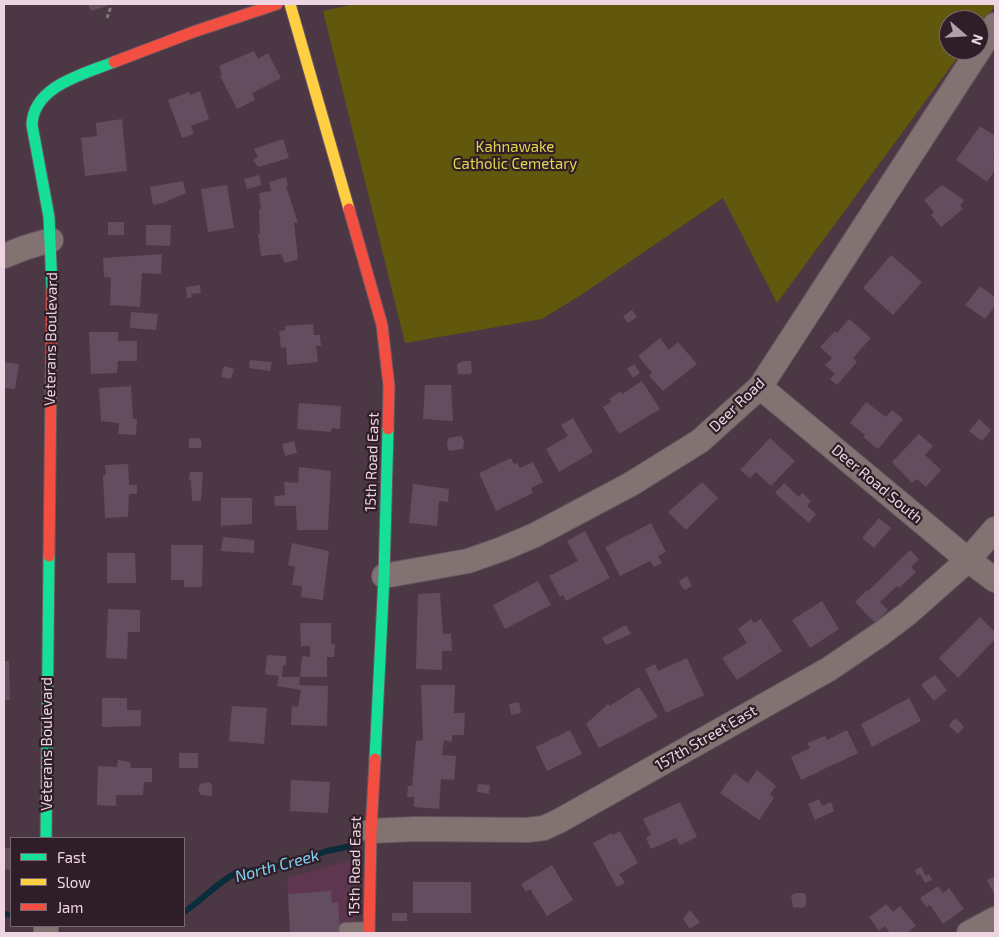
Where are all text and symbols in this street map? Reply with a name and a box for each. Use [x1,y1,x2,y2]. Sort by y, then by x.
north arrow [939,10,989,60]
text: N [968,32,987,47]
park label: Kahnawake Catholic Cemetary [453,138,577,173]
street label: Veterans Boulevard [41,272,61,406]
street label: Deer Road [706,374,768,436]
street label: 15th Road East [361,412,383,512]
street label: Deer Road South [828,441,926,527]
street label: Veterans Boulevard [38,677,56,811]
street label: 157th Street East [652,702,760,774]
street label: 15th Road East [345,816,365,916]
legend [10,837,185,927]
water label: North Creek [233,846,321,886]
text: Fast [57,848,86,866]
text: Slow [57,873,91,891]
text: Jam [57,898,83,916]

